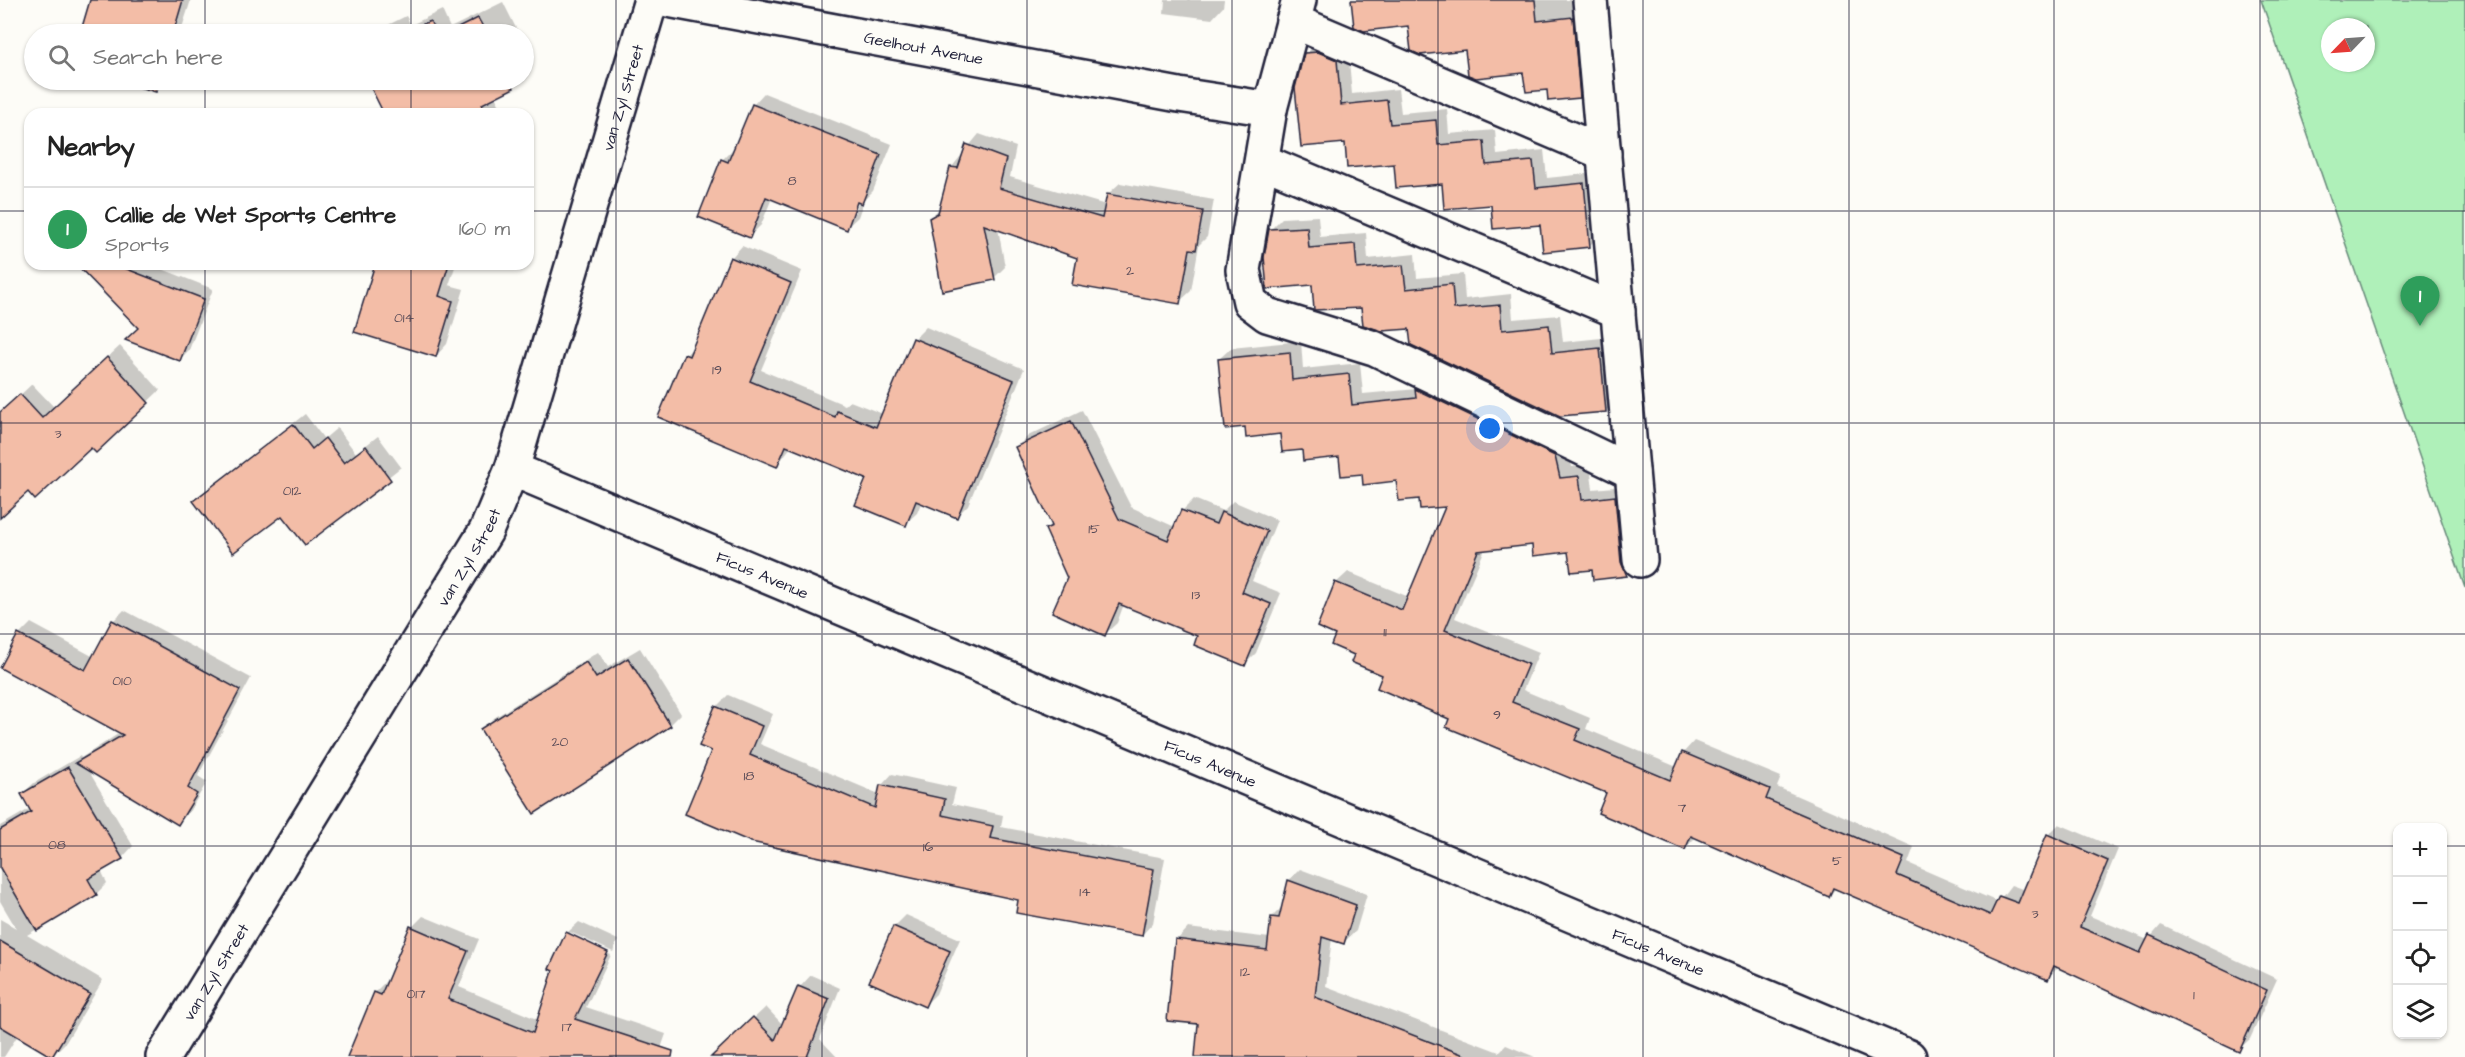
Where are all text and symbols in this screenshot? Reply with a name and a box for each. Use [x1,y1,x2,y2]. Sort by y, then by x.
north arrow [2321,18,2375,72]
search box [24,24,534,90]
street label: Geelhout Avenue [862,27,985,70]
icon: search [45,41,78,74]
street label: van Zyl Street [597,41,649,154]
text: Search here [93,42,223,73]
text: Nearby [48,129,135,165]
house number: 8 [787,171,797,191]
text: Callie de Wet Sports Centre [105,200,396,231]
text: 1 [66,215,69,243]
text: 160 m [459,215,510,243]
text: Sports [105,231,169,259]
house number: 2 [1126,261,1134,281]
pin: 1 [2400,276,2440,326]
house number: 014 [394,308,415,328]
house number: 19 [712,360,722,380]
your location [1475,414,1504,443]
house number: 3 [54,424,62,444]
house number: 012 [283,481,301,501]
street label: van Zyl Street [432,505,507,611]
house number: 15 [1088,519,1100,539]
street label: Ficus Avenue [713,546,812,605]
house number: 13 [1192,585,1200,605]
house number: 11 [1383,622,1387,642]
house number: 010 [112,671,132,691]
house number: 9 [1493,705,1501,725]
house number: 20 [552,732,569,752]
street label: Ficus Avenue [1161,735,1260,793]
house number: 18 [744,766,754,786]
house number: 7 [1678,798,1687,818]
map controls [2393,823,2447,1039]
button: + [2393,823,2447,877]
house number: 08 [48,835,66,855]
house number: 16 [923,837,934,857]
house number: 5 [1832,851,1842,871]
button: − [2393,877,2447,931]
house number: 14 [1079,882,1091,902]
house number: 3 [2031,904,2039,924]
street label: van Zyl Street [178,919,255,1025]
street label: Ficus Avenue [1609,923,1708,982]
button: locate [2393,931,2447,985]
house number: 12 [1240,962,1250,982]
house number: 017 [406,984,426,1004]
house number: 1 [2193,985,2195,1005]
button: layers [2393,985,2447,1039]
house number: 17 [562,1017,573,1037]

